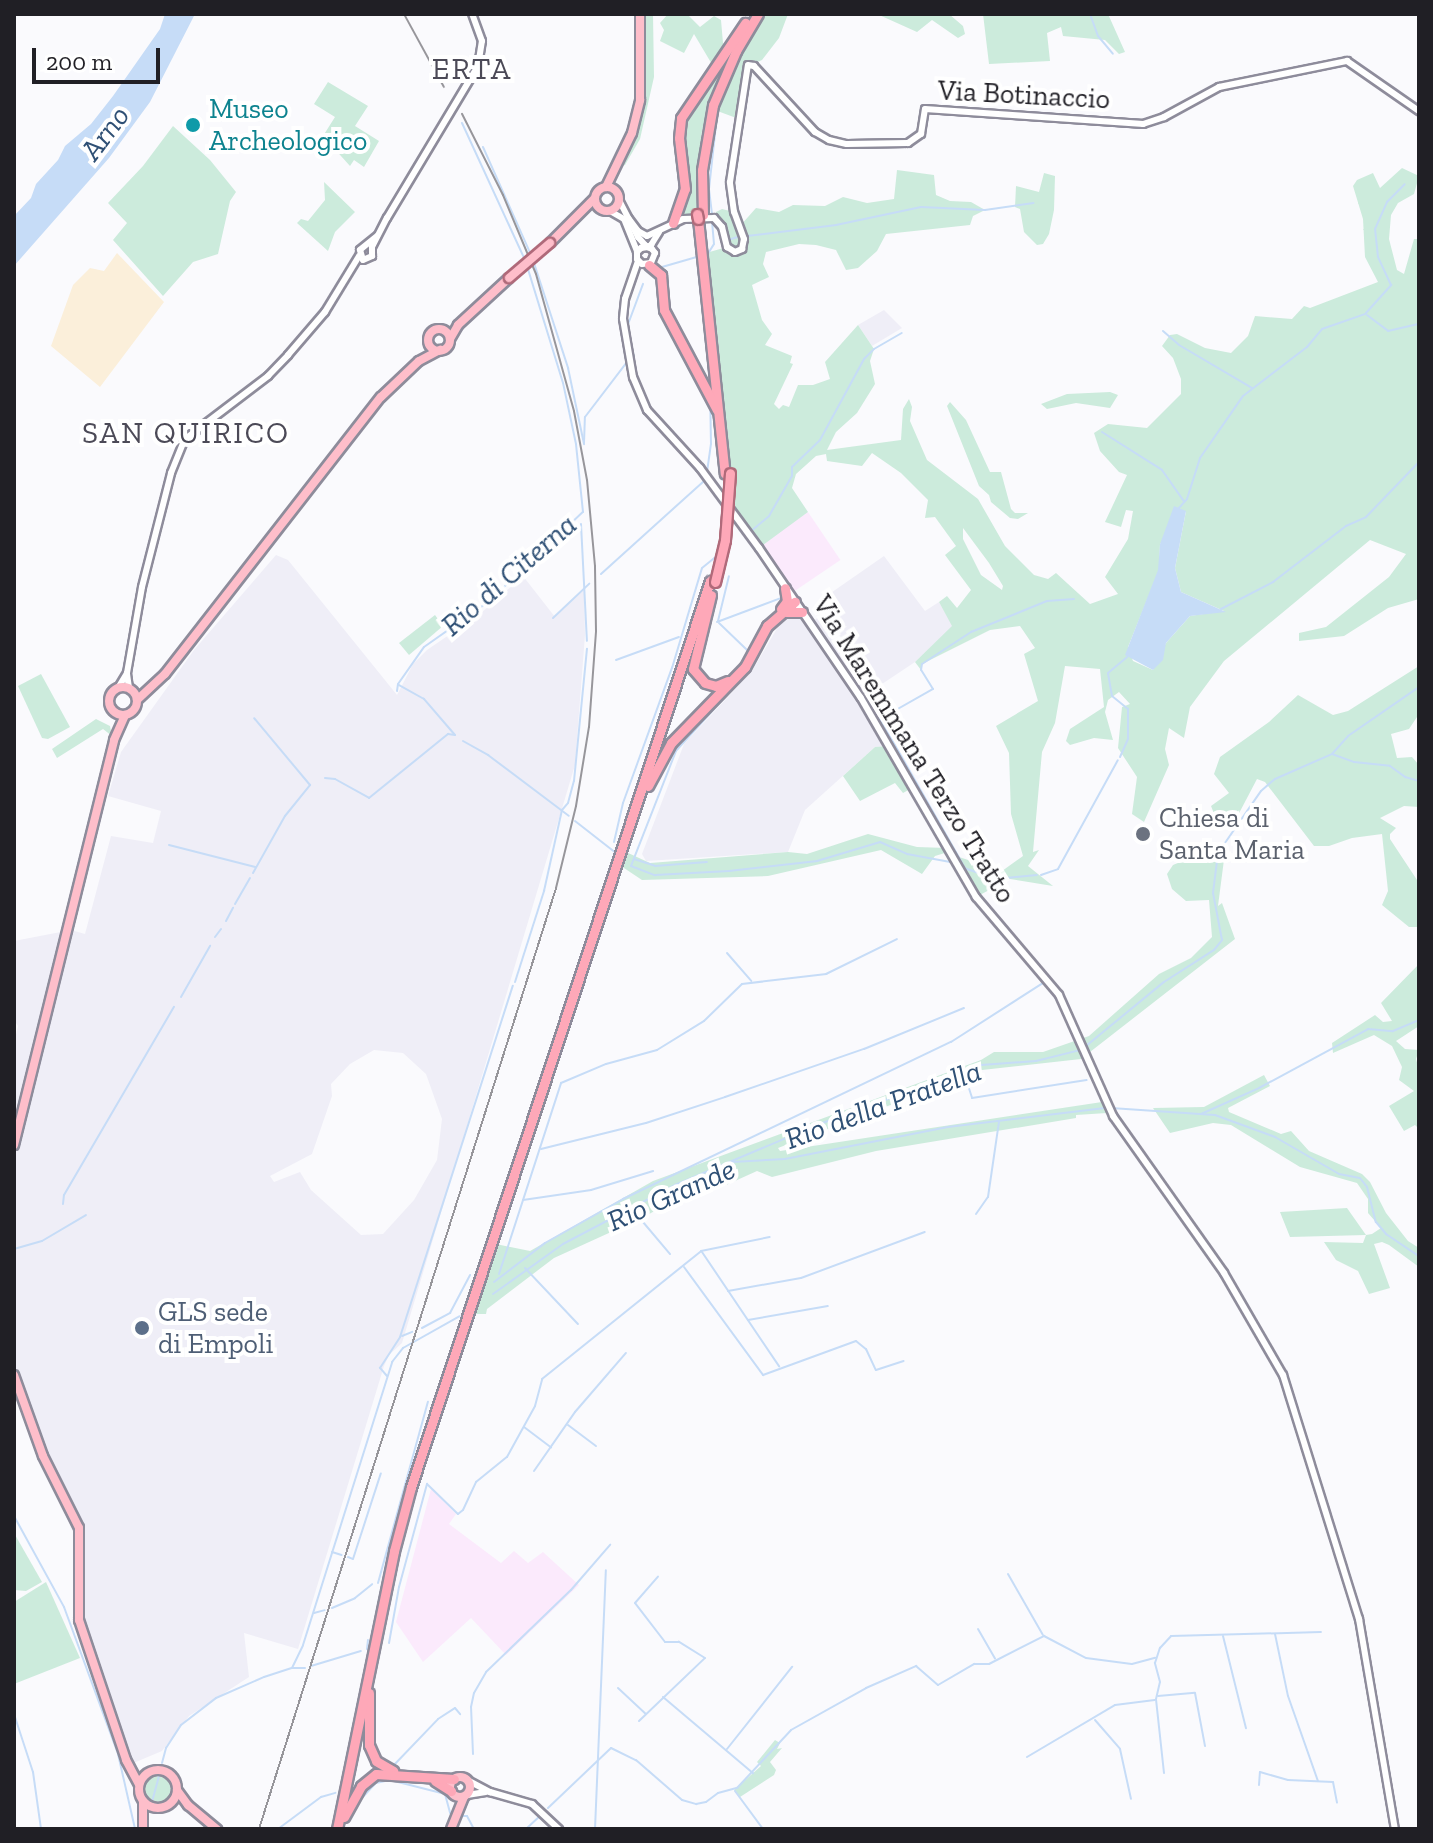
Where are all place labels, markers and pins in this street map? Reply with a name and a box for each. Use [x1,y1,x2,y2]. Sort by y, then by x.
place label: Museo Archeologico [209,92,367,158]
marker: Museo Archeologico [184,116,202,134]
place label: Chiesa di Santa Maria [1159,801,1305,867]
marker: Chiesa di Santa Maria [1134,825,1152,843]
place label: GLS sede di Empoli [158,1295,273,1361]
marker: GLS sede di Empoli [133,1319,151,1337]

